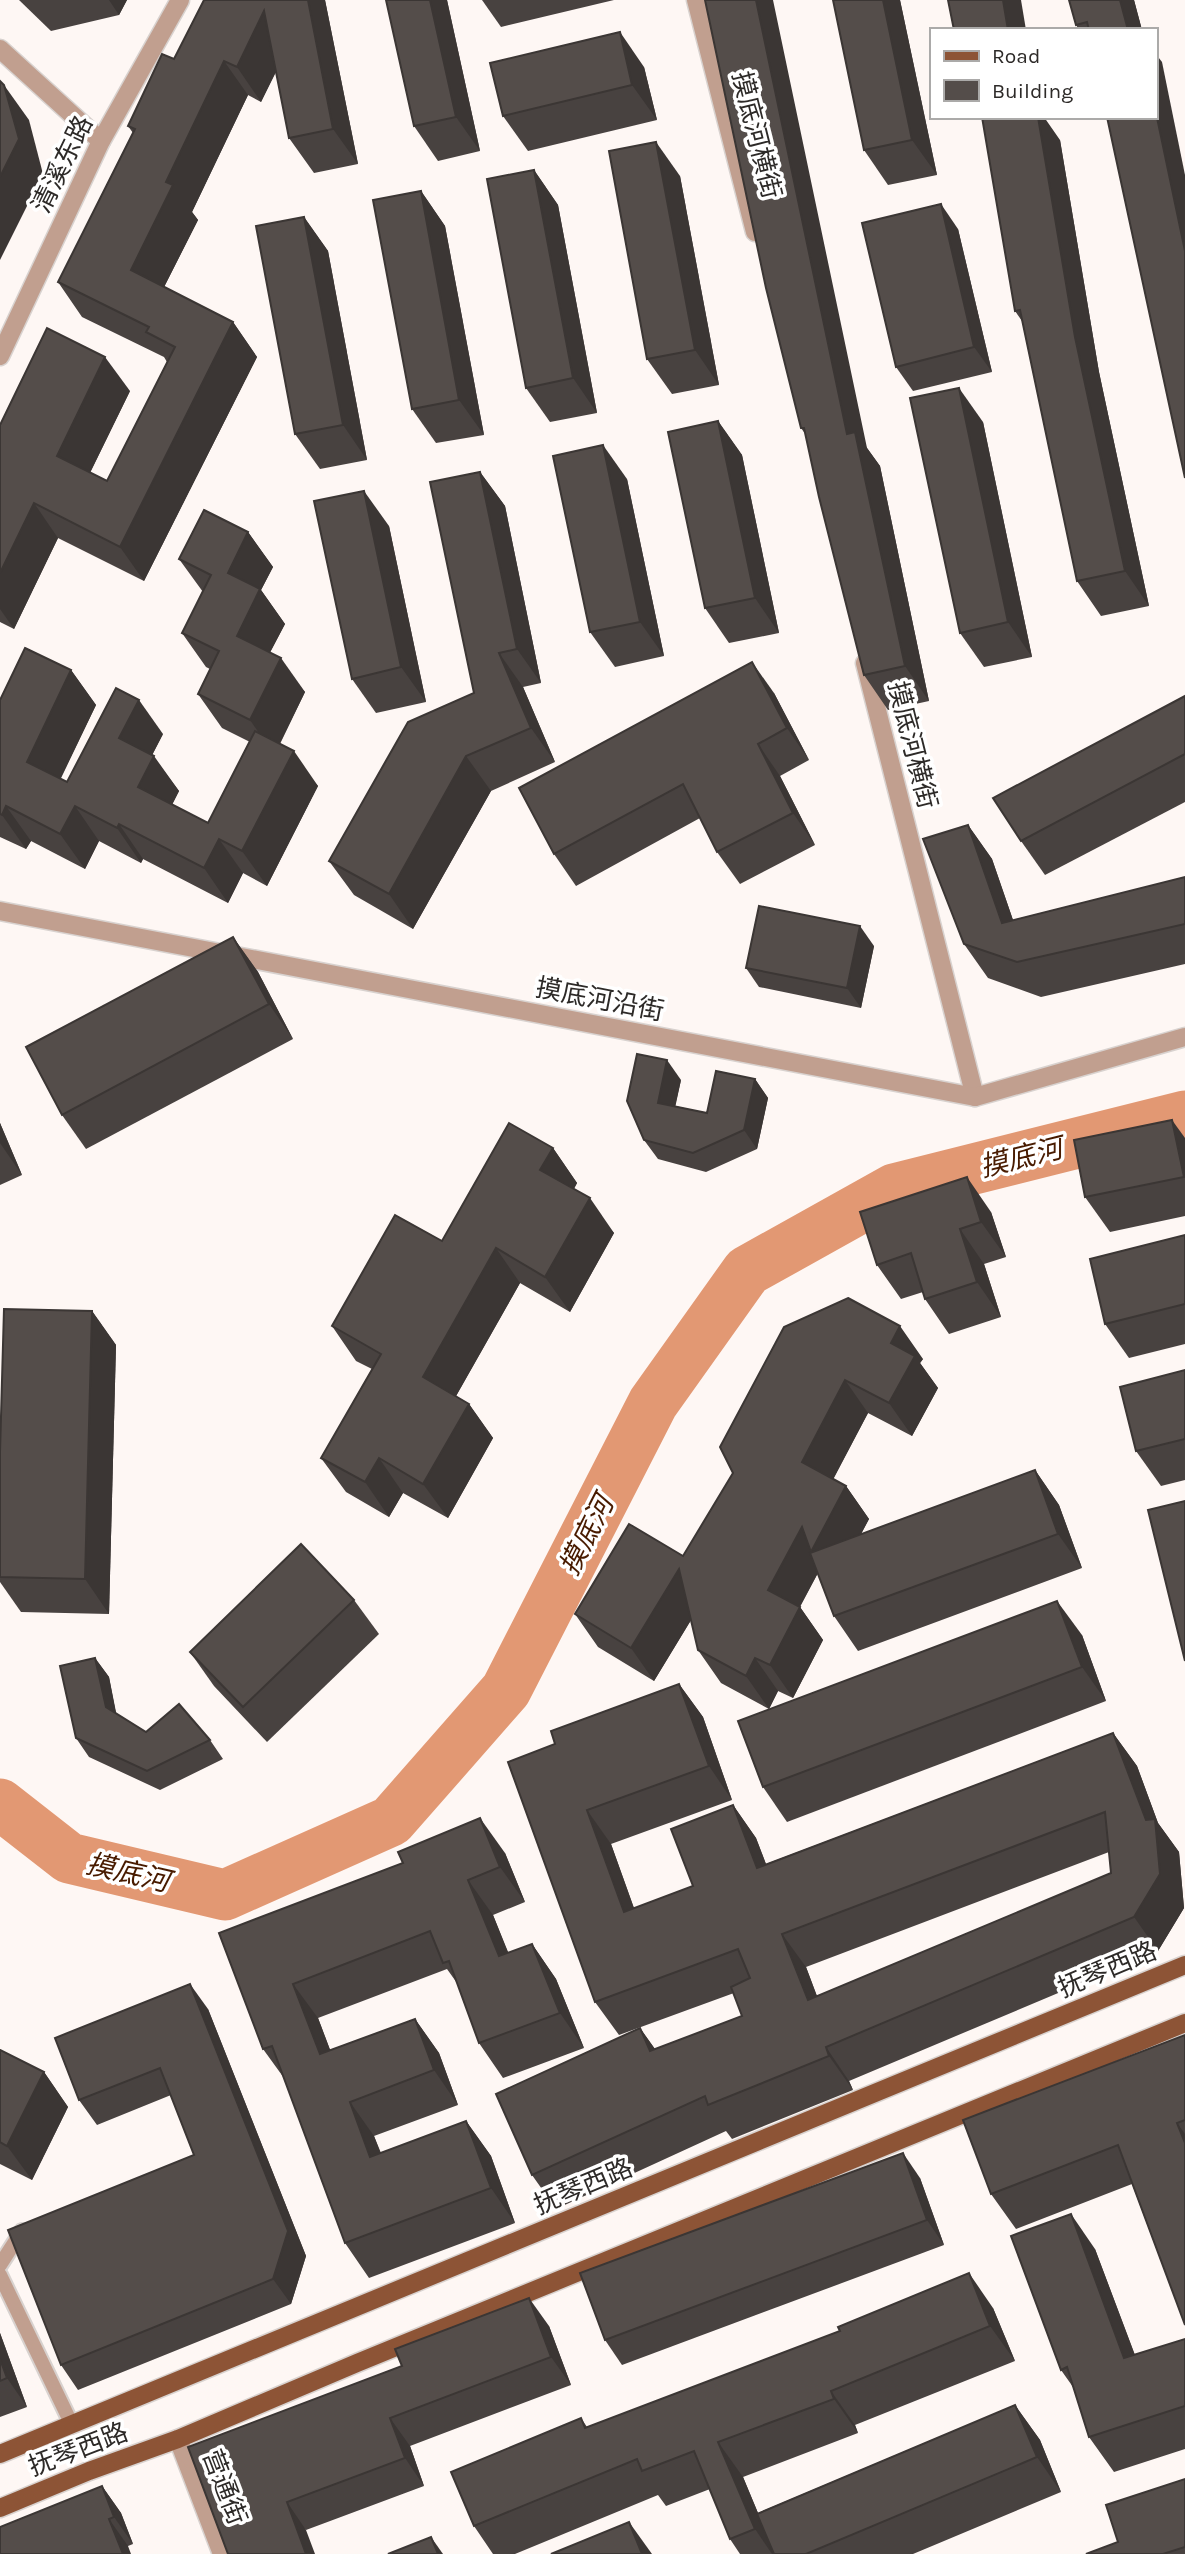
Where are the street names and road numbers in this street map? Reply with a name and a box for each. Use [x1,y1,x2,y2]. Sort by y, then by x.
street label: 摸底河横街 [726,68,787,202]
street label: 清溪东路 [26,111,99,218]
street label: 摸底河横街 [882,678,943,812]
street label: 摸底河沿街 [533,972,667,1027]
street label: 抚琴西路 [1053,1935,1161,2004]
street label: 抚琴西路 [529,2152,637,2221]
street label: 抚琴西路 [24,2416,132,2483]
street label: 营通街 [196,2445,253,2529]

